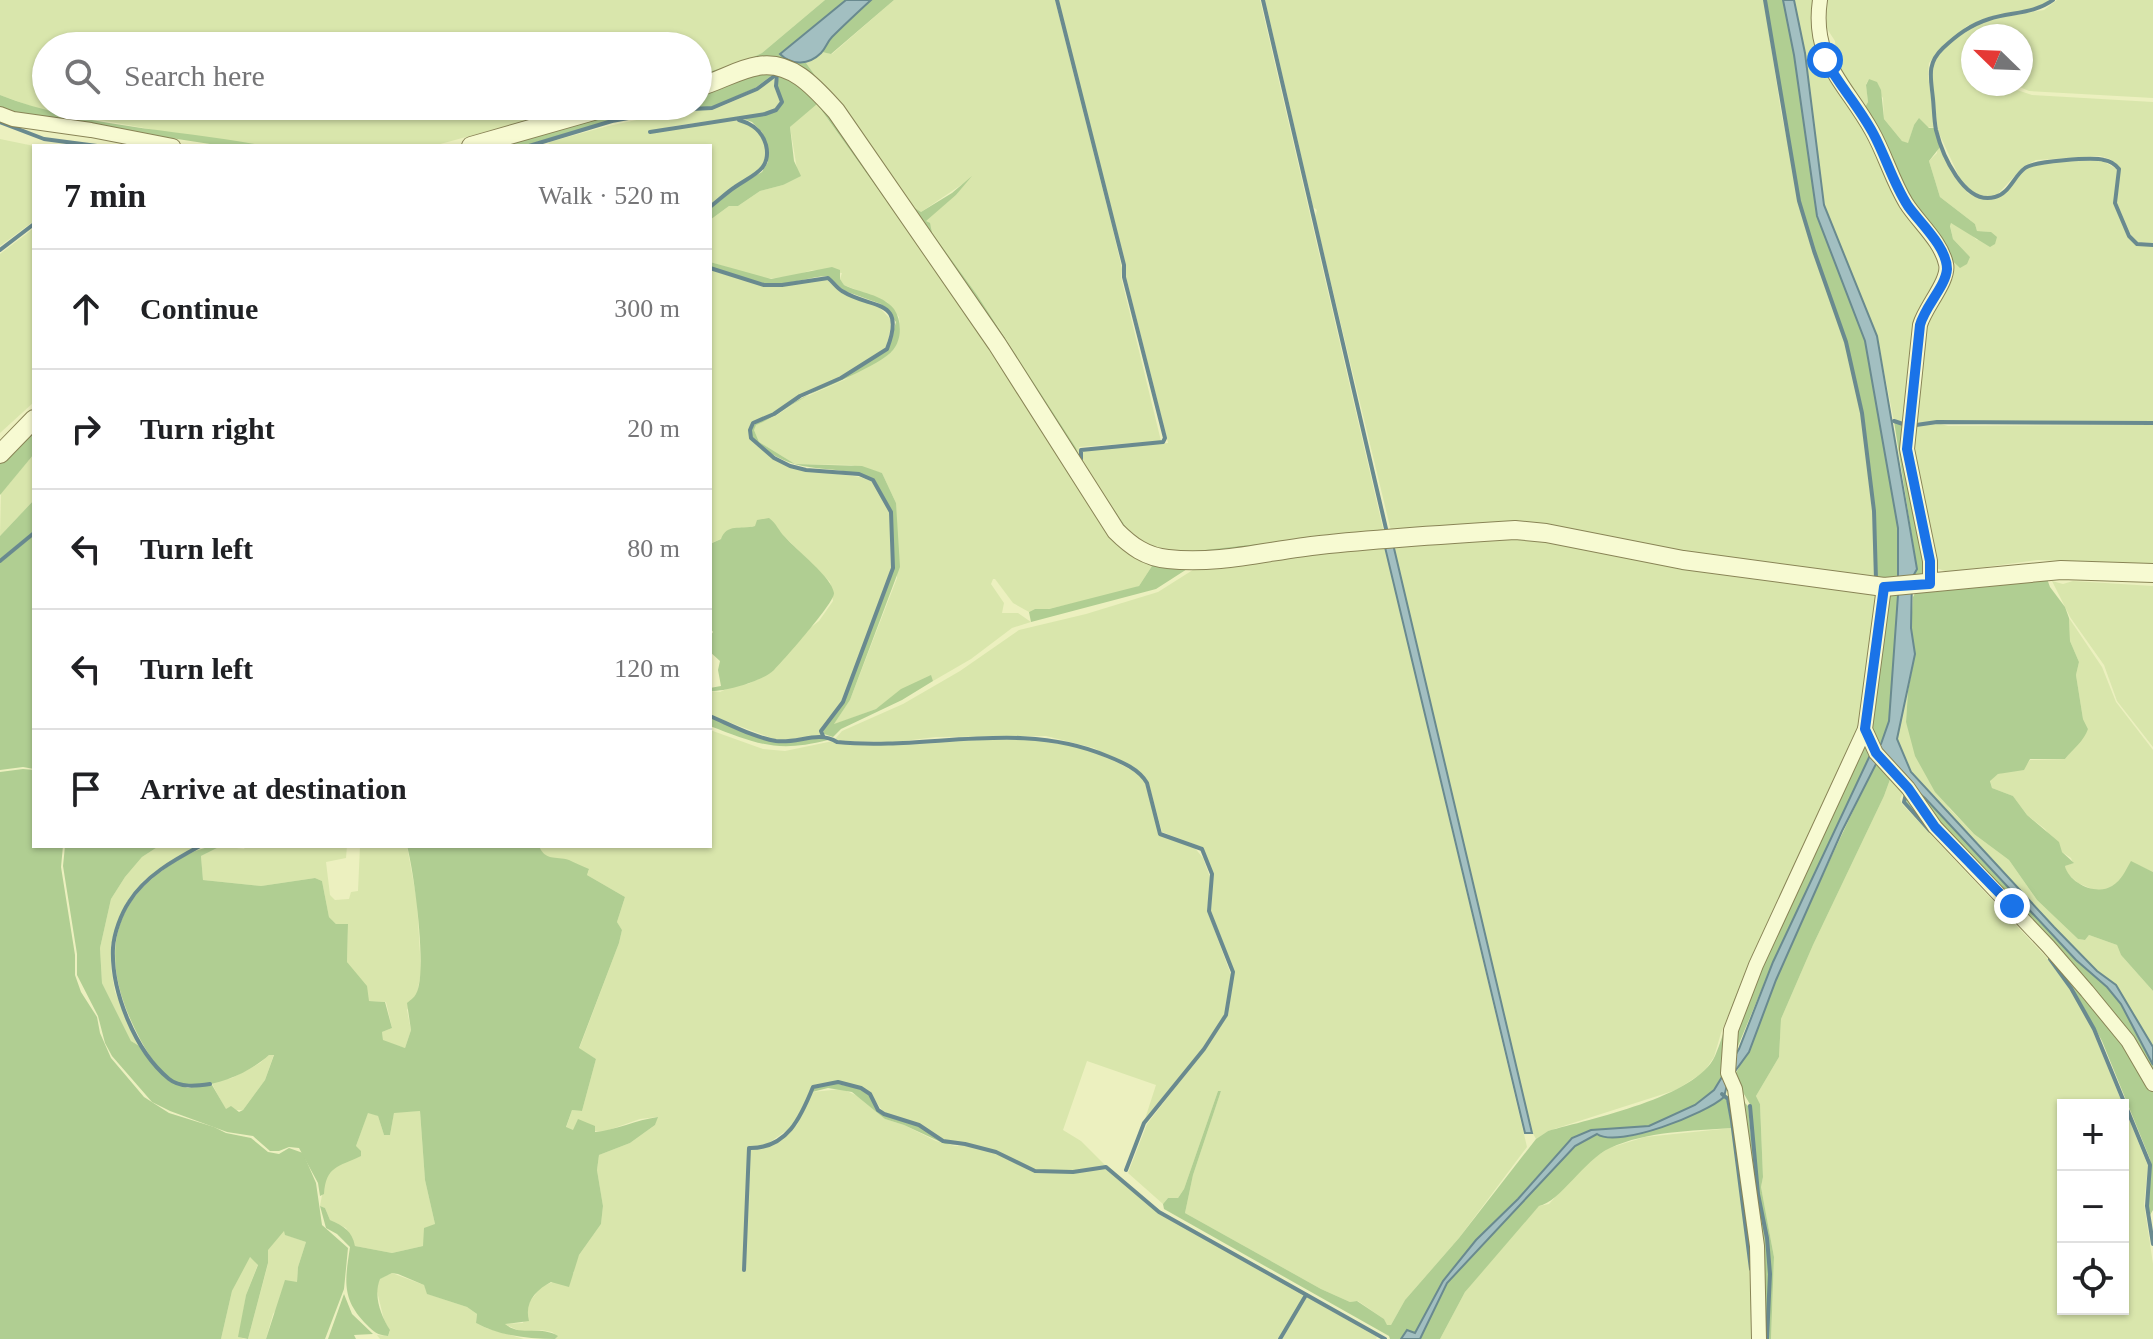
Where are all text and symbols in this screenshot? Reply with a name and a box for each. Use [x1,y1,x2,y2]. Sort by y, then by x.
north arrow [1961,24,2033,96]
search box [32,32,712,120]
route start [1807,42,1843,78]
icon: search [60,54,104,98]
text: Search here [124,59,265,92]
text: 7 min [64,177,146,214]
text: Walk · 520 m [538,181,680,210]
icon: ahead [64,287,108,331]
text: Continue [140,292,258,325]
text: 300 m [614,294,680,323]
icon: right [64,407,108,451]
text: Turn right [140,412,275,445]
text: 20 m [627,414,680,443]
icon: left [64,527,108,571]
text: Turn left [140,532,253,565]
text: 80 m [627,534,680,563]
icon: left [64,647,108,691]
text: Turn left [140,652,253,685]
text: 120 m [614,654,680,683]
icon: arrive [64,767,108,811]
text: Arrive at destination [140,772,407,805]
route end [1994,888,2030,924]
map controls [2057,1099,2129,1315]
button: + [2057,1099,2129,1171]
button: − [2057,1171,2129,1243]
button: locate [2057,1243,2129,1315]

